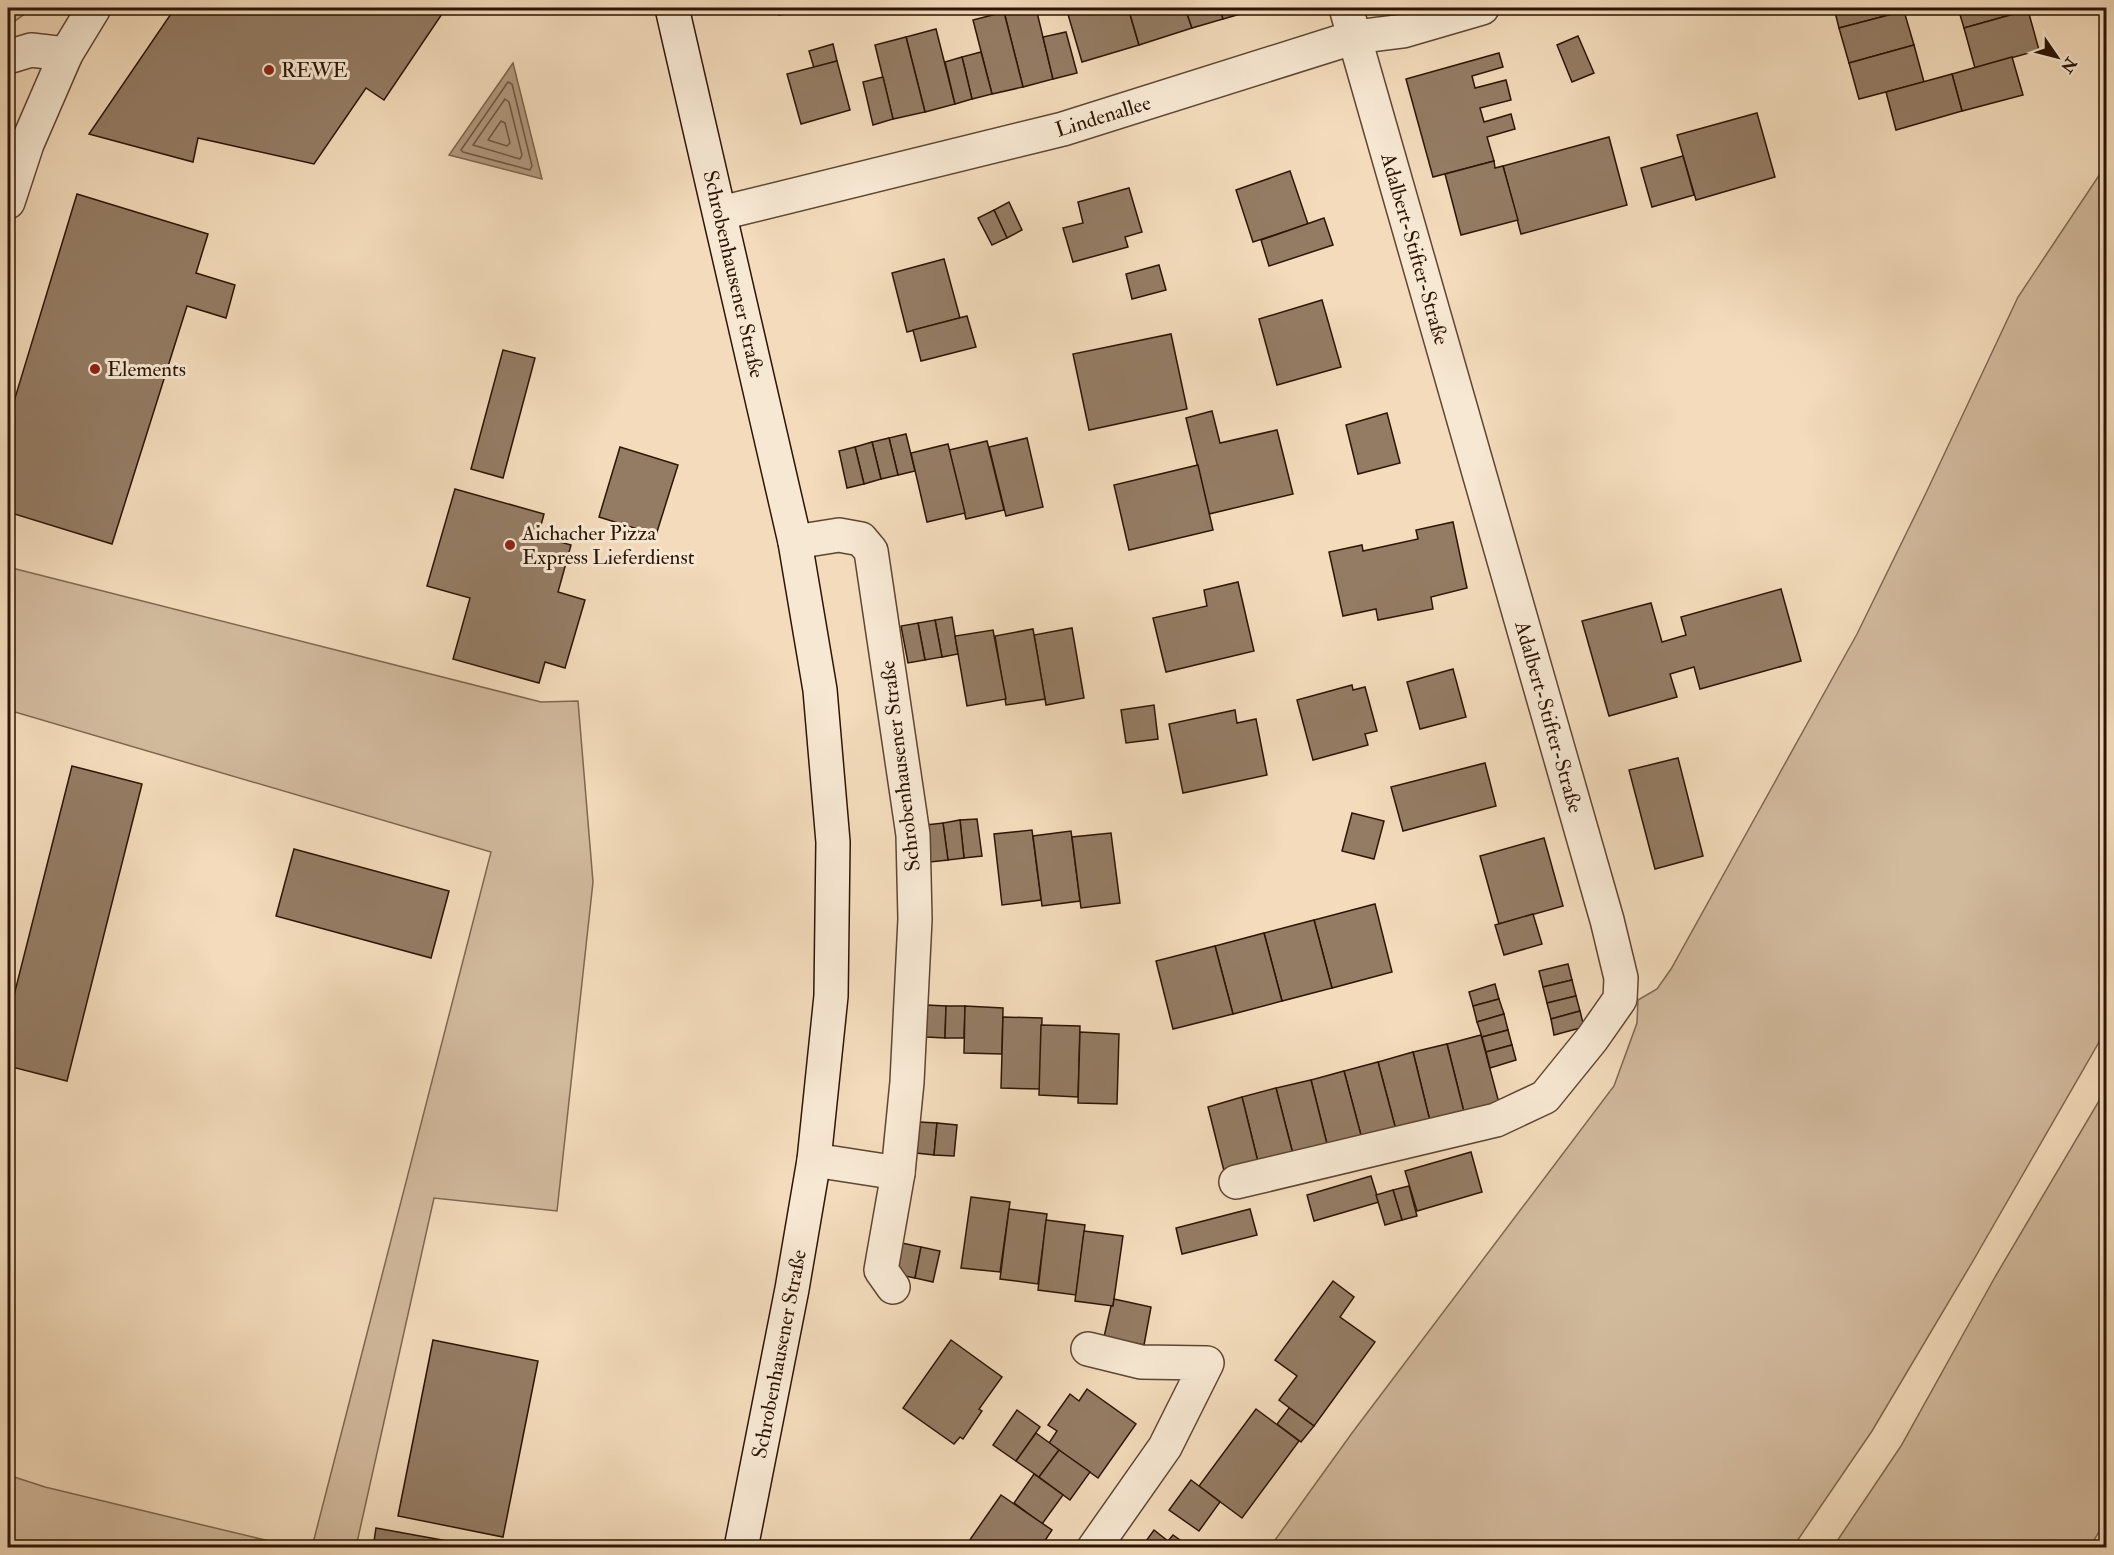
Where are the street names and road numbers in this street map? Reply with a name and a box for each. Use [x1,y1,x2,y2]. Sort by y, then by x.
street label: Lindenallee [1052,89,1154,144]
street label: Adalbert-Stifter-Straße [1374,149,1455,348]
street label: Schrobenhausener Straße [696,168,771,381]
street label: Adalbert-Stifter-Straße [1508,617,1589,816]
street label: Schrobenhausener Straße [874,659,927,873]
street label: Schrobenhausener Straße [746,1247,813,1461]

